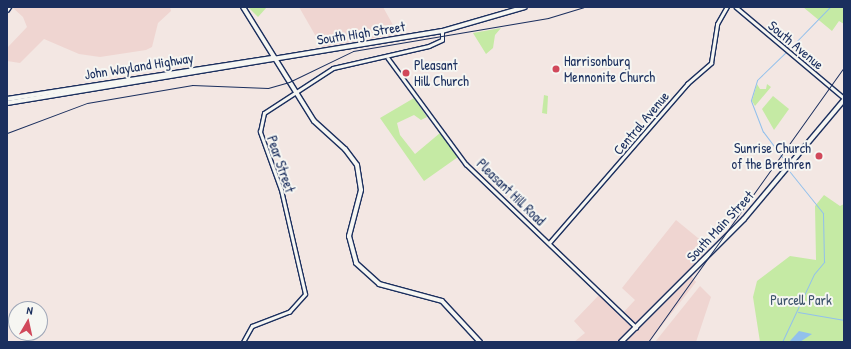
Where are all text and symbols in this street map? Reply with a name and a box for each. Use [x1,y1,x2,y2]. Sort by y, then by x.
street label: South Avenue [765,17,827,73]
street label: South High Street [316,18,406,48]
street label: John Wayland Highway [83,49,195,83]
place label: Harrisonburg Mennonite Church [564,53,655,86]
place label: Pleasant Hill Church [414,57,469,90]
marker: Harrisonburg Mennonite Church [551,64,561,74]
marker: Pleasant Hill Church [401,68,411,78]
street label: Central Avenue [610,88,672,158]
street label: Pear Street [263,133,299,195]
place label: Sunrise Church of the Brethren [732,140,811,172]
marker: Sunrise Church of the Brethren [814,151,824,161]
street label: Pleasant Hill Road [473,155,549,229]
street label: South Main Street [683,187,757,265]
park label: Purcell Park [770,292,832,308]
north arrow [8,301,48,341]
text: N [26,303,34,318]

